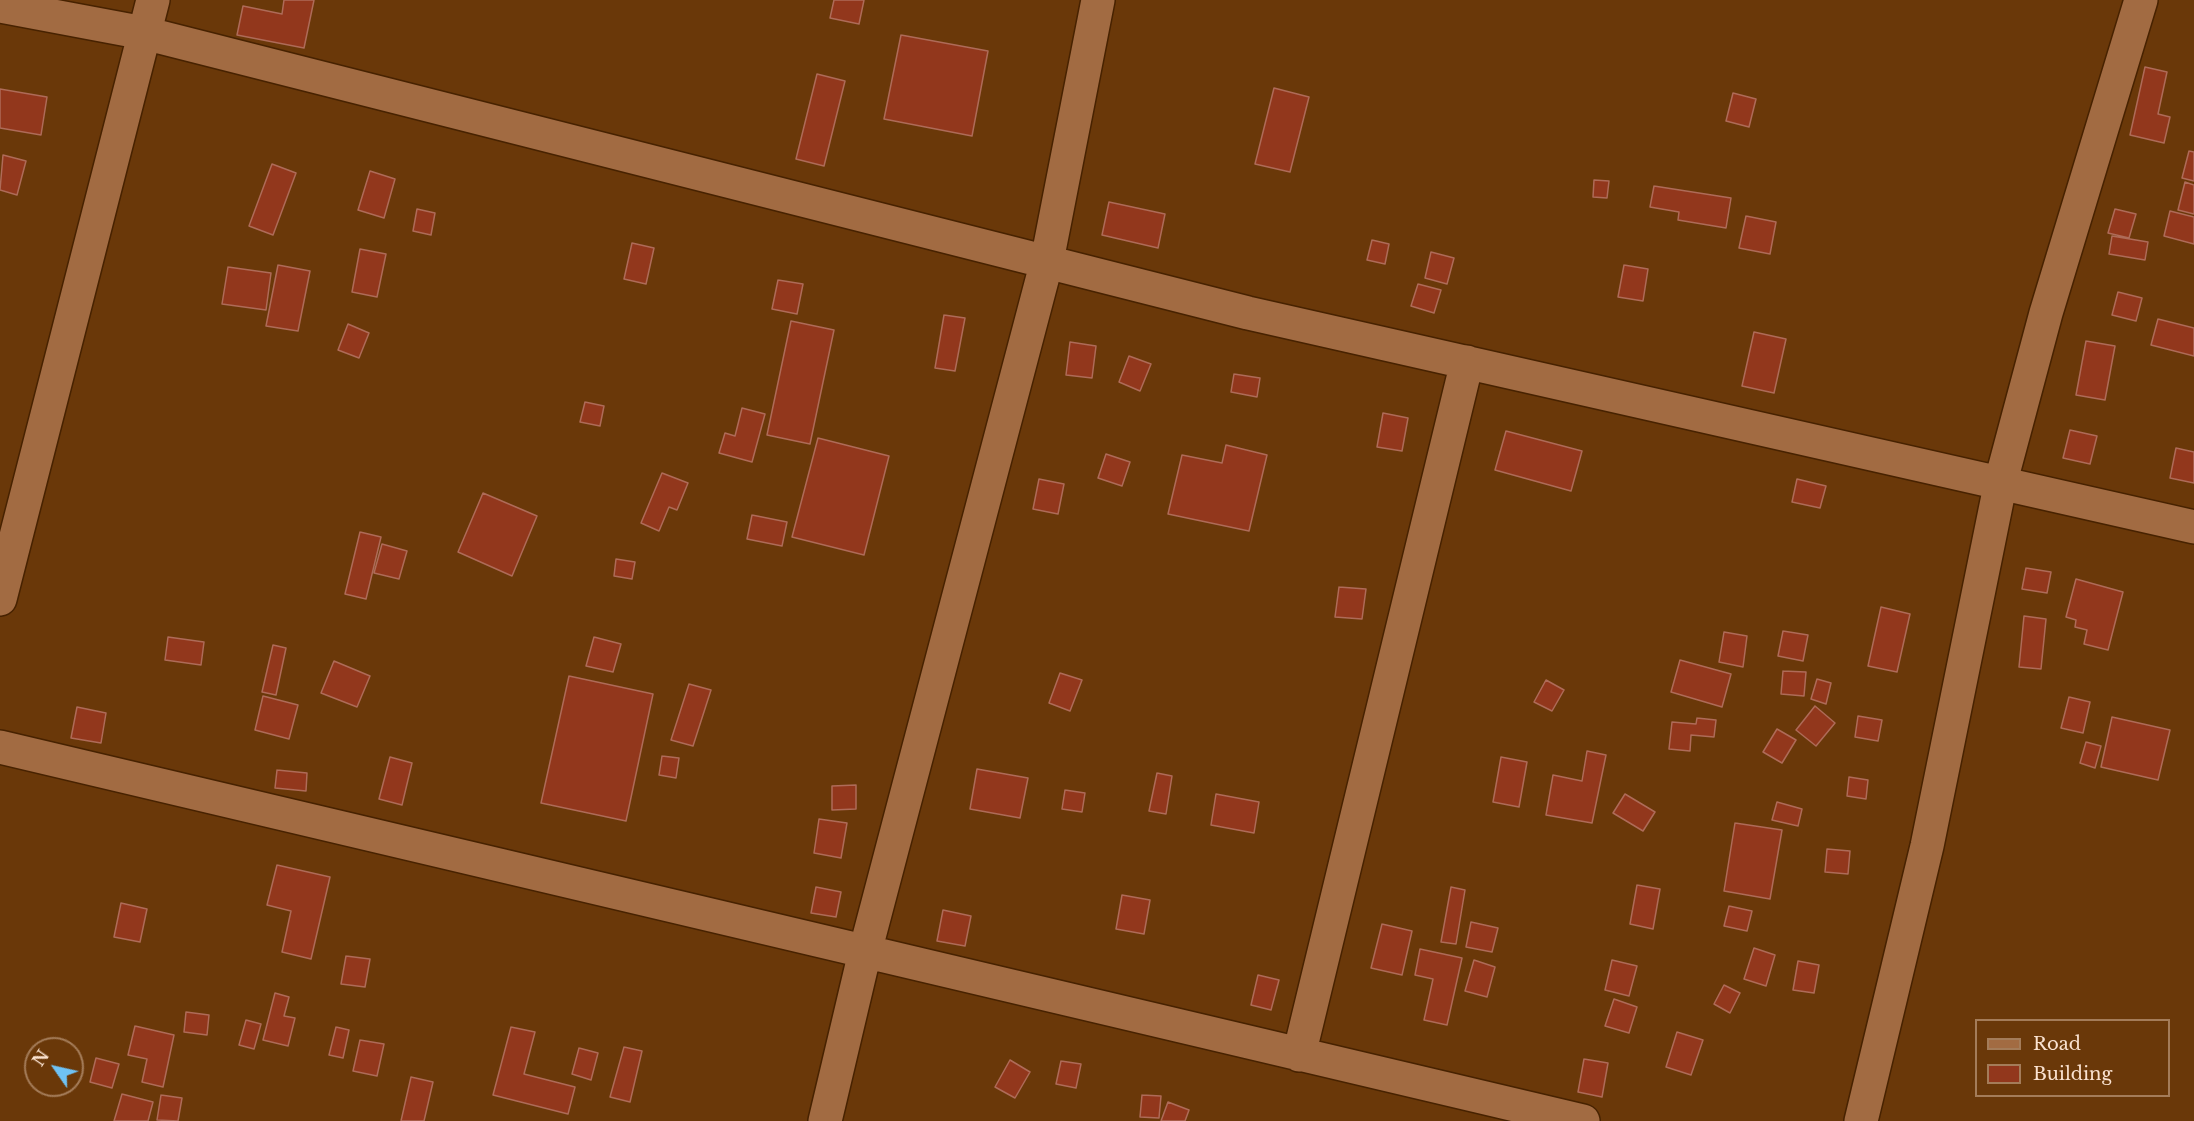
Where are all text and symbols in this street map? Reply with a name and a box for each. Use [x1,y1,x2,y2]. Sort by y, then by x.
legend [1975,1019,2170,1097]
text: Road [2033,1033,2081,1055]
north arrow [24,1037,84,1097]
text: N [28,1046,53,1070]
text: Building [2033,1063,2112,1085]

